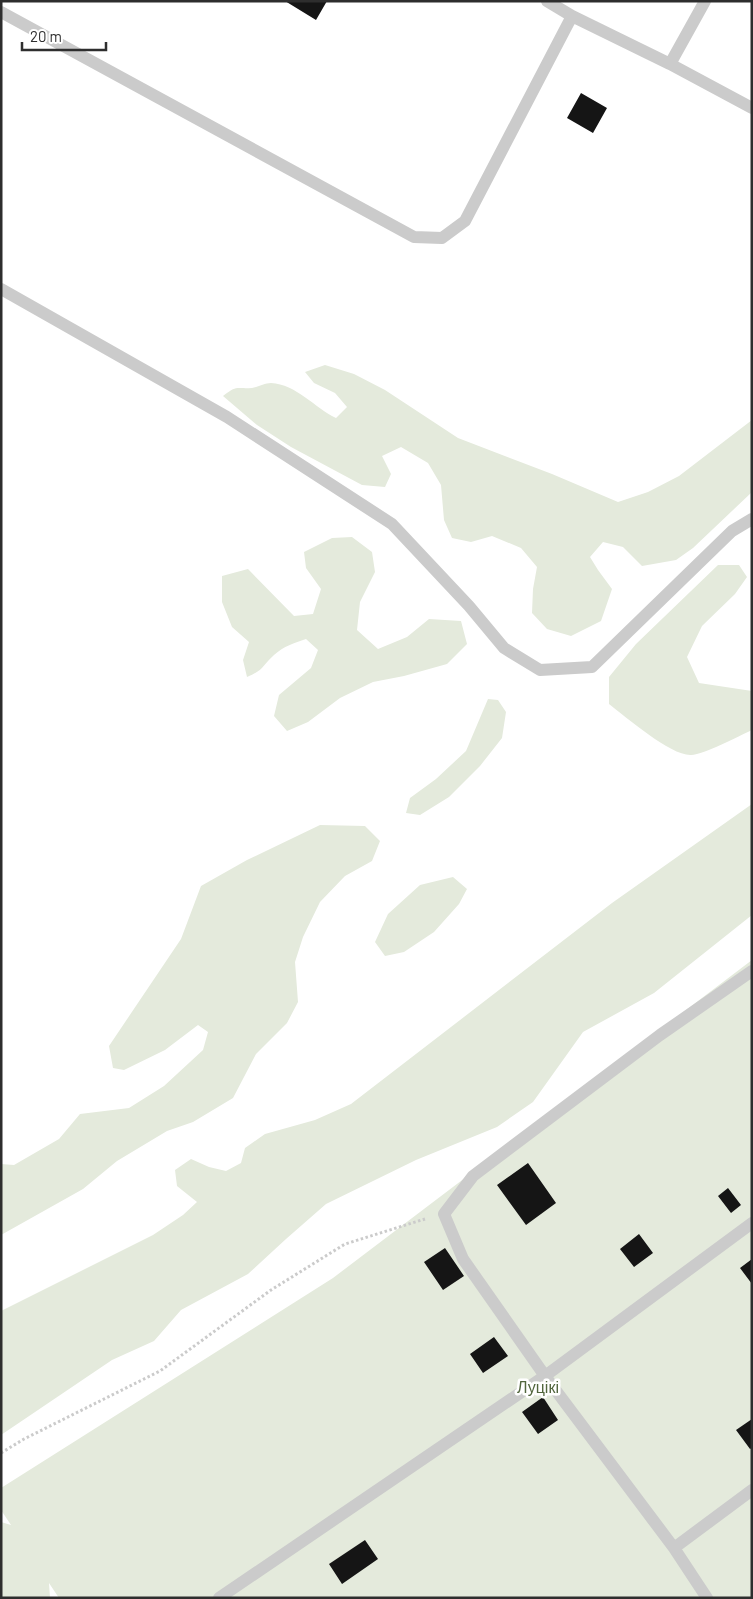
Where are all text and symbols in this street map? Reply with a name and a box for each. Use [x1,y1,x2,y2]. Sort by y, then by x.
scale bar [22,20,106,52]
text: 20 m [30,27,62,45]
park label: Луцікі [517,1377,559,1396]

